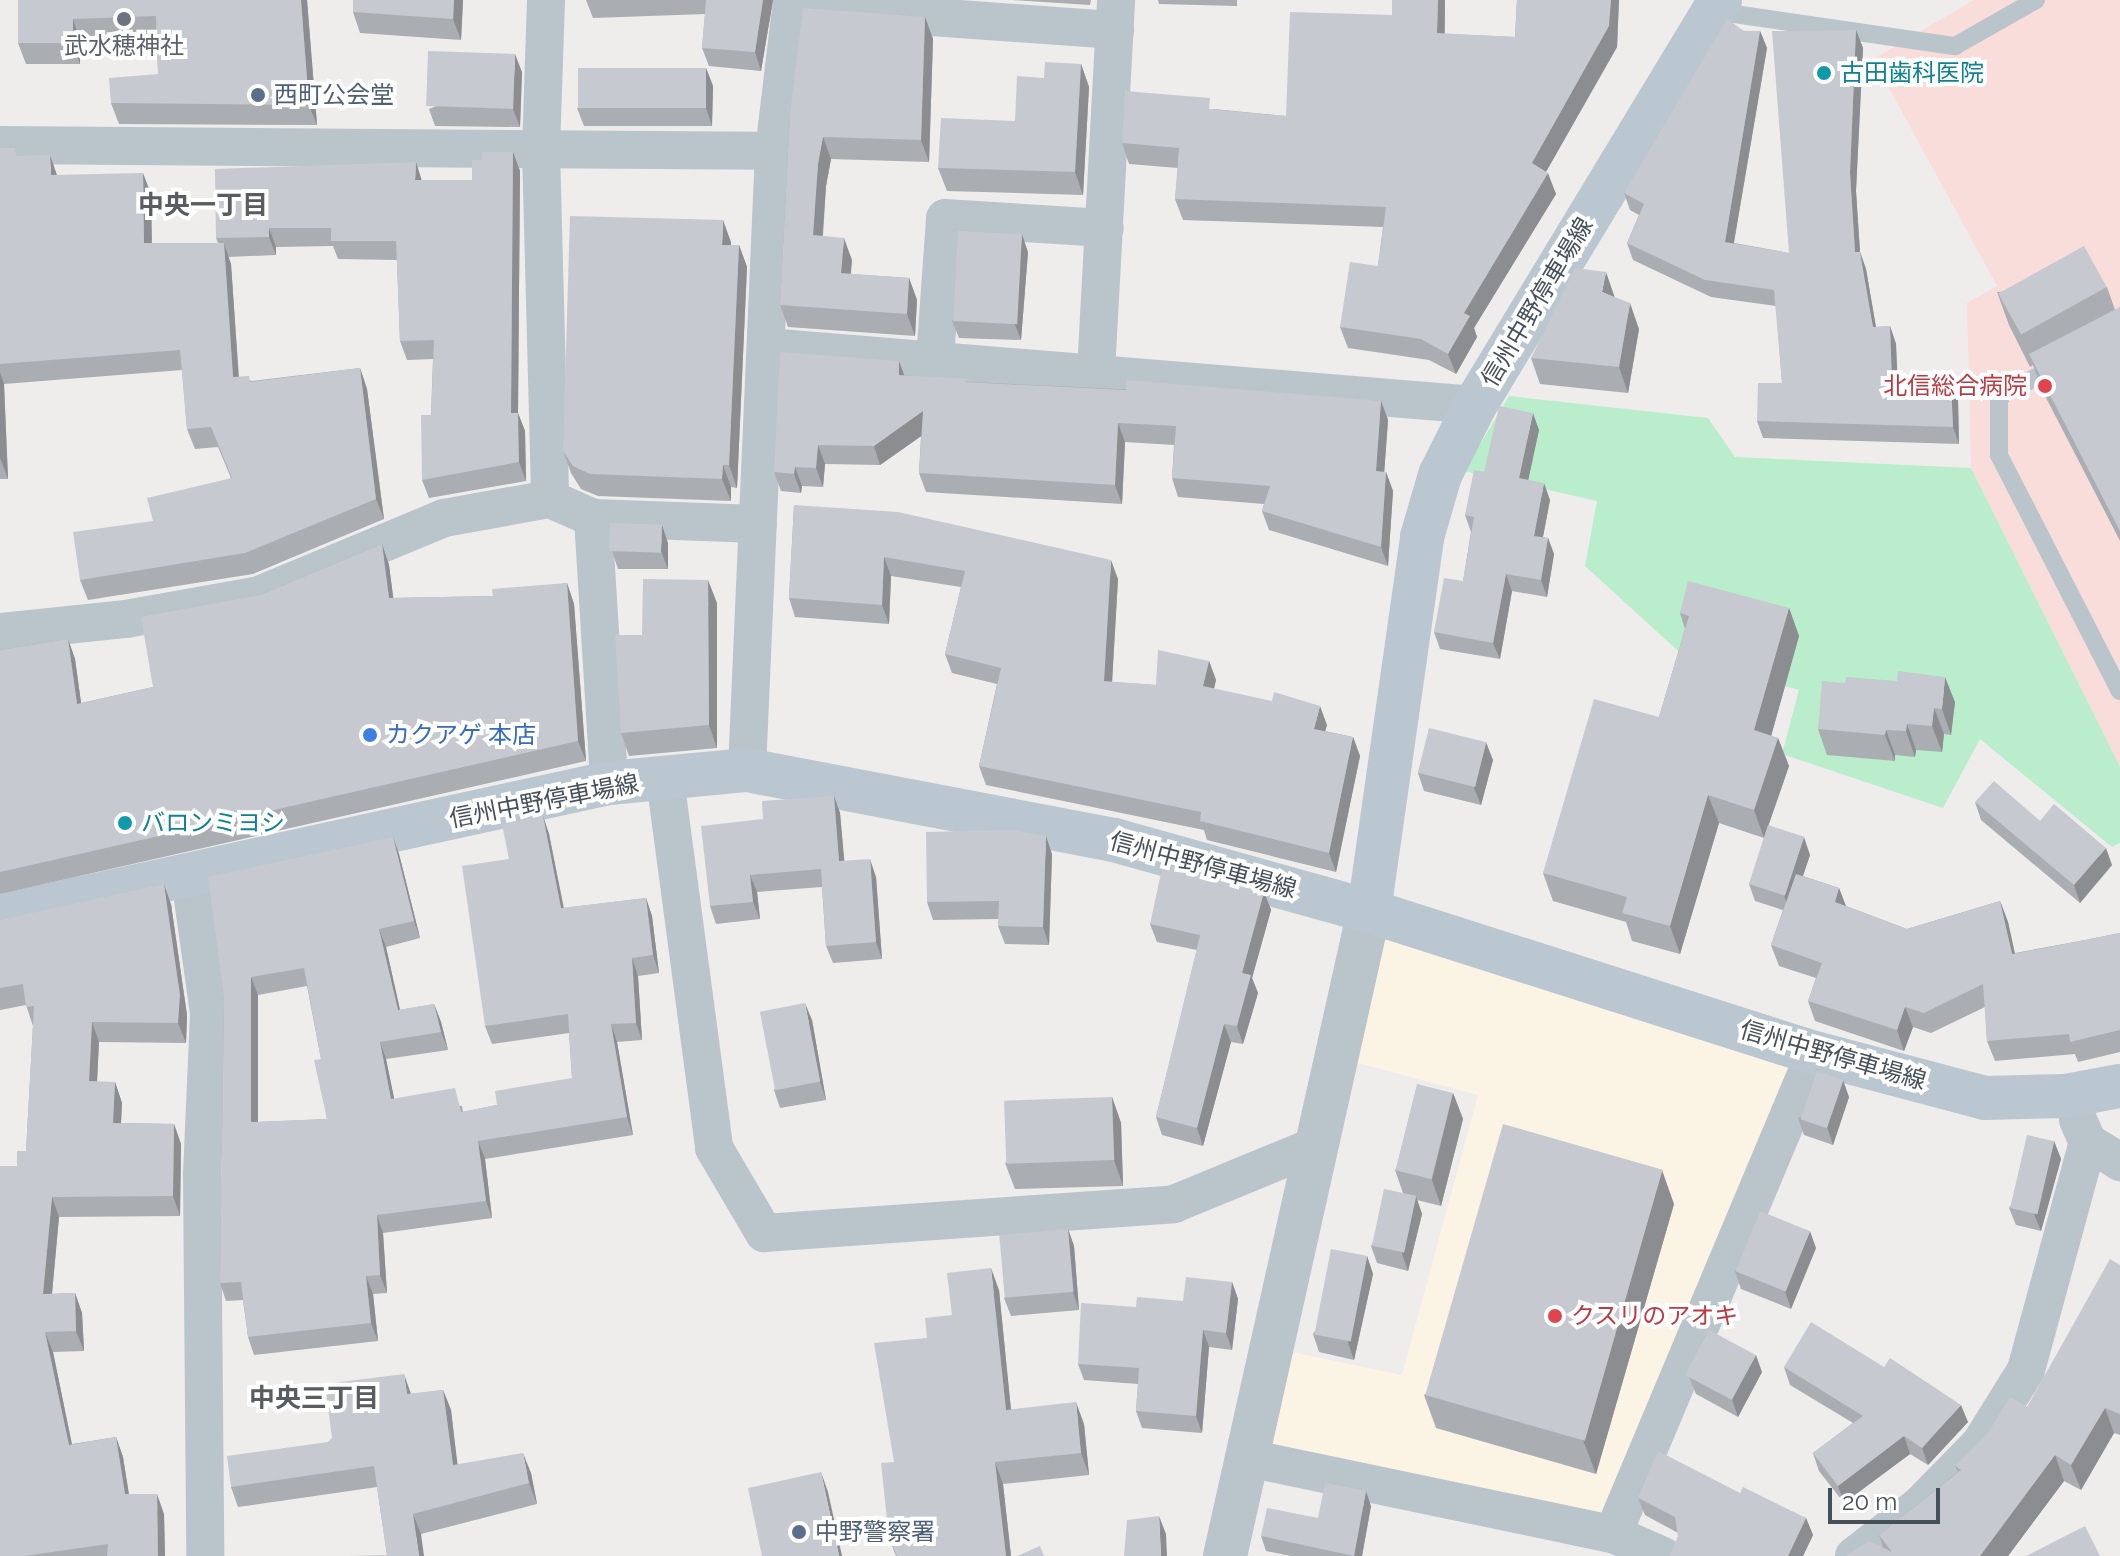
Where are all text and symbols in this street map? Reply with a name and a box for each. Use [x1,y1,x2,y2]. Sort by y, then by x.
marker: 武水穂神社 [115,10,133,28]
place label: 武水穂神社 [64,32,184,60]
place label: 古田歯科医院 [1840,59,1984,87]
marker: 古田歯科医院 [1815,64,1833,82]
place label: 西町公会堂 [274,81,394,109]
marker: 西町公会堂 [249,86,267,104]
district label: 中央一丁目 [138,190,268,222]
street label: 信州中野停車場線 [1475,212,1599,392]
place label: 北信総合病院 [1883,372,2027,400]
marker: 北信総合病院 [2034,375,2056,397]
place label: カクアゲ 本店 [386,721,536,749]
marker: カクアゲ 本店 [361,726,379,744]
street label: 信州中野停車場線 [447,769,641,833]
place label: バロンミヨシ [141,809,285,837]
marker: バロンミヨシ [116,814,134,832]
street label: 信州中野停車場線 [1107,826,1299,904]
street label: 信州中野停車場線 [1737,1015,1929,1095]
place label: クスリのアオキ [1571,1302,1739,1330]
marker: クスリのアオキ [1546,1307,1564,1325]
district label: 中央三丁目 [249,1383,379,1415]
scale bar [1832,1472,1944,1522]
text: 20 m [1842,1487,1897,1516]
place label: 中野警察署 [815,1518,935,1546]
marker: 中野警察署 [790,1523,808,1541]

